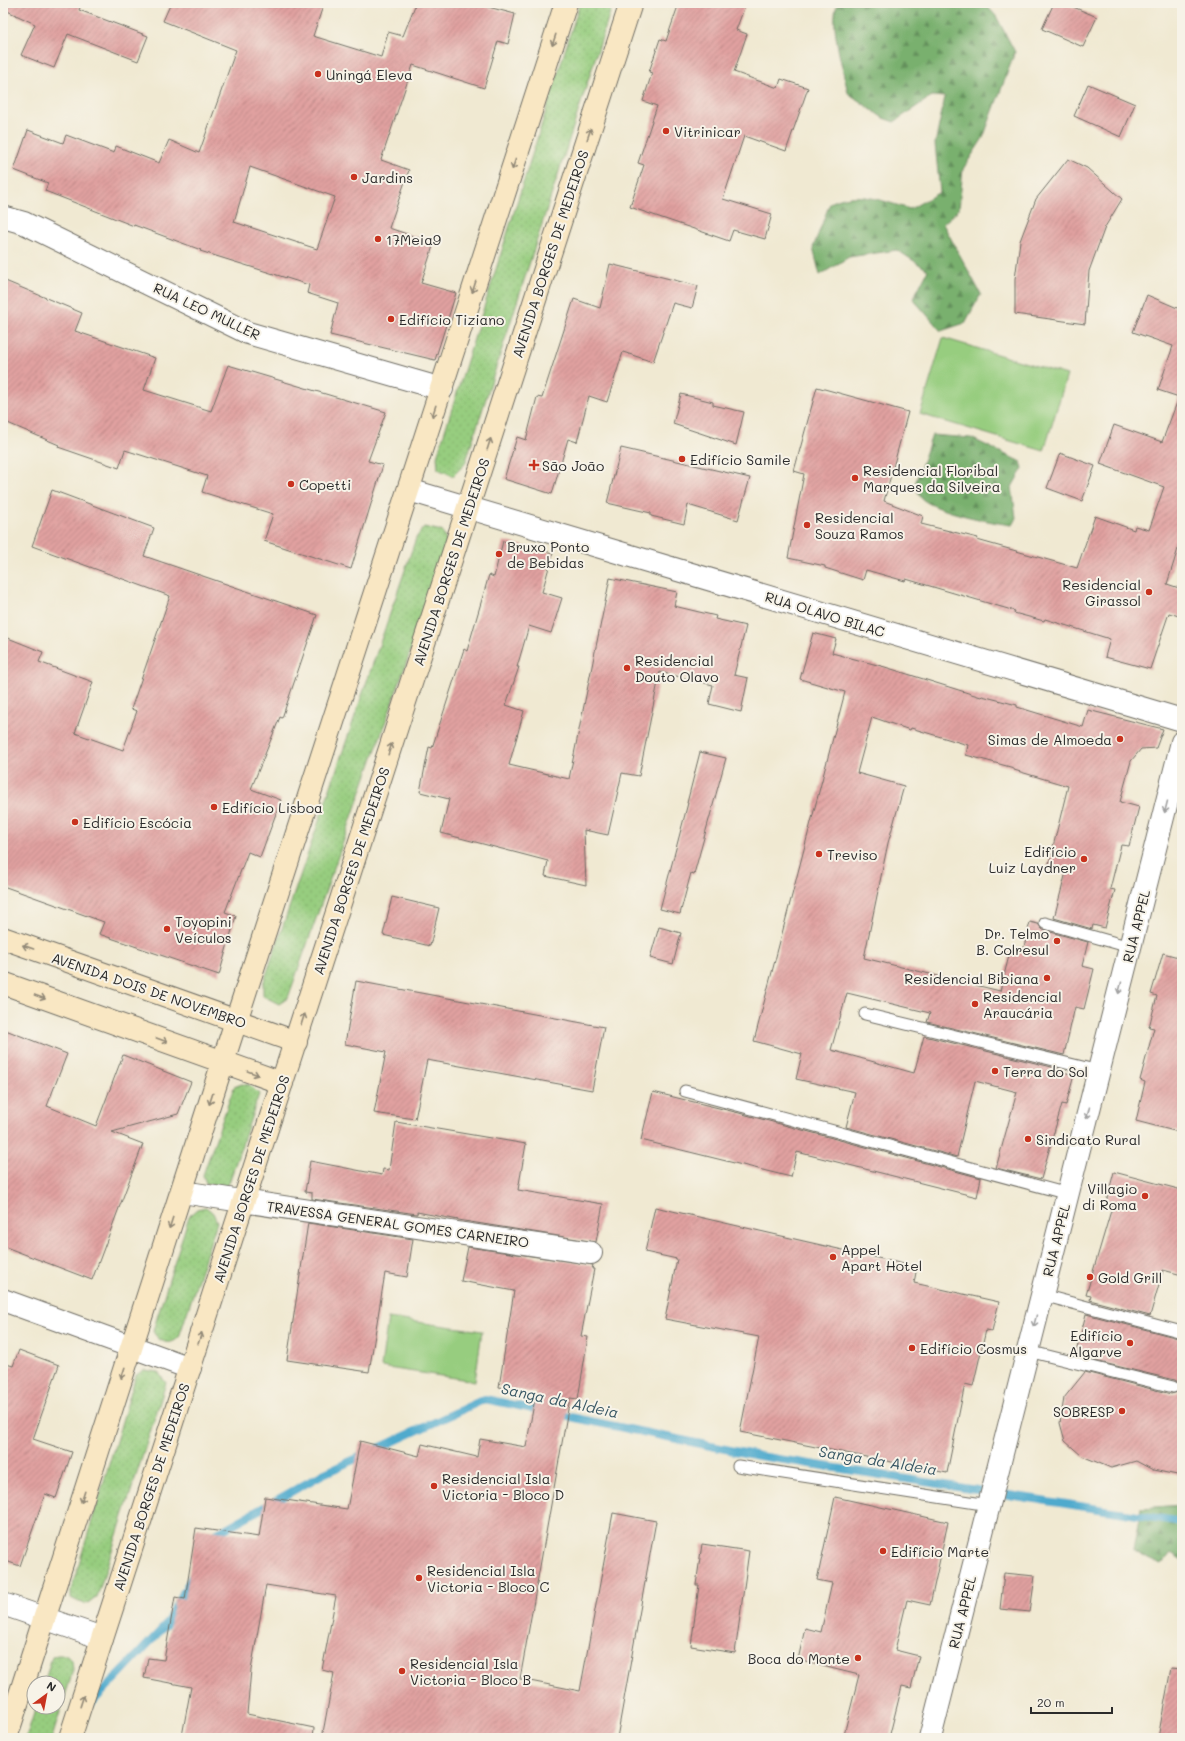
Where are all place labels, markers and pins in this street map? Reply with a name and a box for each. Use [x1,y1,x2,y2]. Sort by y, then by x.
place label: Uningá Eleva [326,65,413,84]
marker: Uningá Eleva [313,69,323,79]
place label: Vitrinicar [674,122,741,141]
marker: Vitrinicar [661,126,671,136]
place label: Jardins [362,168,413,187]
marker: Jardins [349,172,359,182]
place label: 17Meia9 [386,230,441,249]
marker: 17Meia9 [373,234,383,244]
place label: Edifício Tiziano [399,310,504,329]
marker: Edifício Tiziano [386,314,396,324]
place label: Edifício Samile [690,450,791,469]
marker: Edifício Samile [677,454,687,464]
place label: São João [542,456,604,475]
marker: São João [529,460,539,470]
place label: Residencial Floribal Marques da Silveira [863,461,1000,496]
marker: Residencial Floribal Marques da Silveira [850,473,860,483]
place label: Copetti [299,475,351,494]
marker: Copetti [286,479,296,489]
place label: Residencial Souza Ramos [815,508,904,543]
marker: Residencial Souza Ramos [802,520,812,530]
place label: Bruxo Ponto de Bebidas [507,537,589,572]
marker: Bruxo Ponto de Bebidas [494,549,504,559]
place label: Residencial Girassol [1062,575,1141,610]
marker: Residencial Girassol [1144,587,1154,597]
place label: Residencial Douto Olavo [635,651,719,686]
marker: Residencial Douto Olavo [622,663,632,673]
place label: Simas de Almoeda [988,730,1112,749]
marker: Simas de Almoeda [1115,734,1125,744]
place label: Edifício Lisboa [222,798,323,817]
marker: Edifício Lisboa [209,802,219,812]
place label: Edifício Escócia [83,813,192,832]
marker: Edifício Escócia [70,817,80,827]
place label: Edifício Luiz Laydner [989,842,1076,877]
place label: Treviso [827,845,877,864]
marker: Treviso [814,849,824,859]
marker: Edifício Luiz Laydner [1079,854,1089,864]
place label: Toyopini Veículos [175,912,232,947]
marker: Toyopini Veículos [162,924,172,934]
place label: Dr. Telmo B. Colresul [976,924,1049,959]
marker: Dr. Telmo B. Colresul [1052,936,1062,946]
place label: Residencial Bibiana [904,969,1039,988]
marker: Residencial Bibiana [1042,973,1052,983]
place label: Residencial Araucária [983,987,1062,1022]
marker: Residencial Araucária [970,999,980,1009]
place label: Terra do Sol [1003,1062,1088,1081]
marker: Terra do Sol [990,1066,1000,1076]
place label: Sindicato Rural [1036,1130,1141,1149]
marker: Sindicato Rural [1023,1134,1033,1144]
place label: Villagio di Roma [1082,1179,1137,1214]
marker: Villagio di Roma [1140,1191,1150,1201]
place label: Appel Apart Hotel [841,1240,922,1275]
marker: Appel Apart Hotel [828,1252,838,1262]
place label: Gold Grill [1098,1268,1162,1287]
marker: Gold Grill [1085,1272,1095,1282]
place label: Edifício Algarve [1069,1326,1122,1361]
marker: Edifício Algarve [1125,1338,1135,1348]
place label: Edifício Cosmus [920,1339,1027,1358]
marker: Edifício Cosmus [907,1343,917,1353]
place label: SOBRESP [1053,1402,1114,1421]
marker: SOBRESP [1117,1406,1127,1416]
place label: Residencial Isla Victoria - Bloco D [442,1469,564,1504]
marker: Residencial Isla Victoria - Bloco D [429,1481,439,1491]
place label: Edifício Marte [891,1542,989,1561]
marker: Edifício Marte [878,1546,888,1556]
place label: Residencial Isla Victoria - Bloco C [427,1561,549,1596]
marker: Residencial Isla Victoria - Bloco C [414,1573,424,1583]
place label: Boca do Monte [748,1649,850,1668]
marker: Boca do Monte [853,1653,863,1663]
place label: Residencial Isla Victoria - Bloco B [410,1654,531,1689]
marker: Residencial Isla Victoria - Bloco B [397,1666,407,1676]

